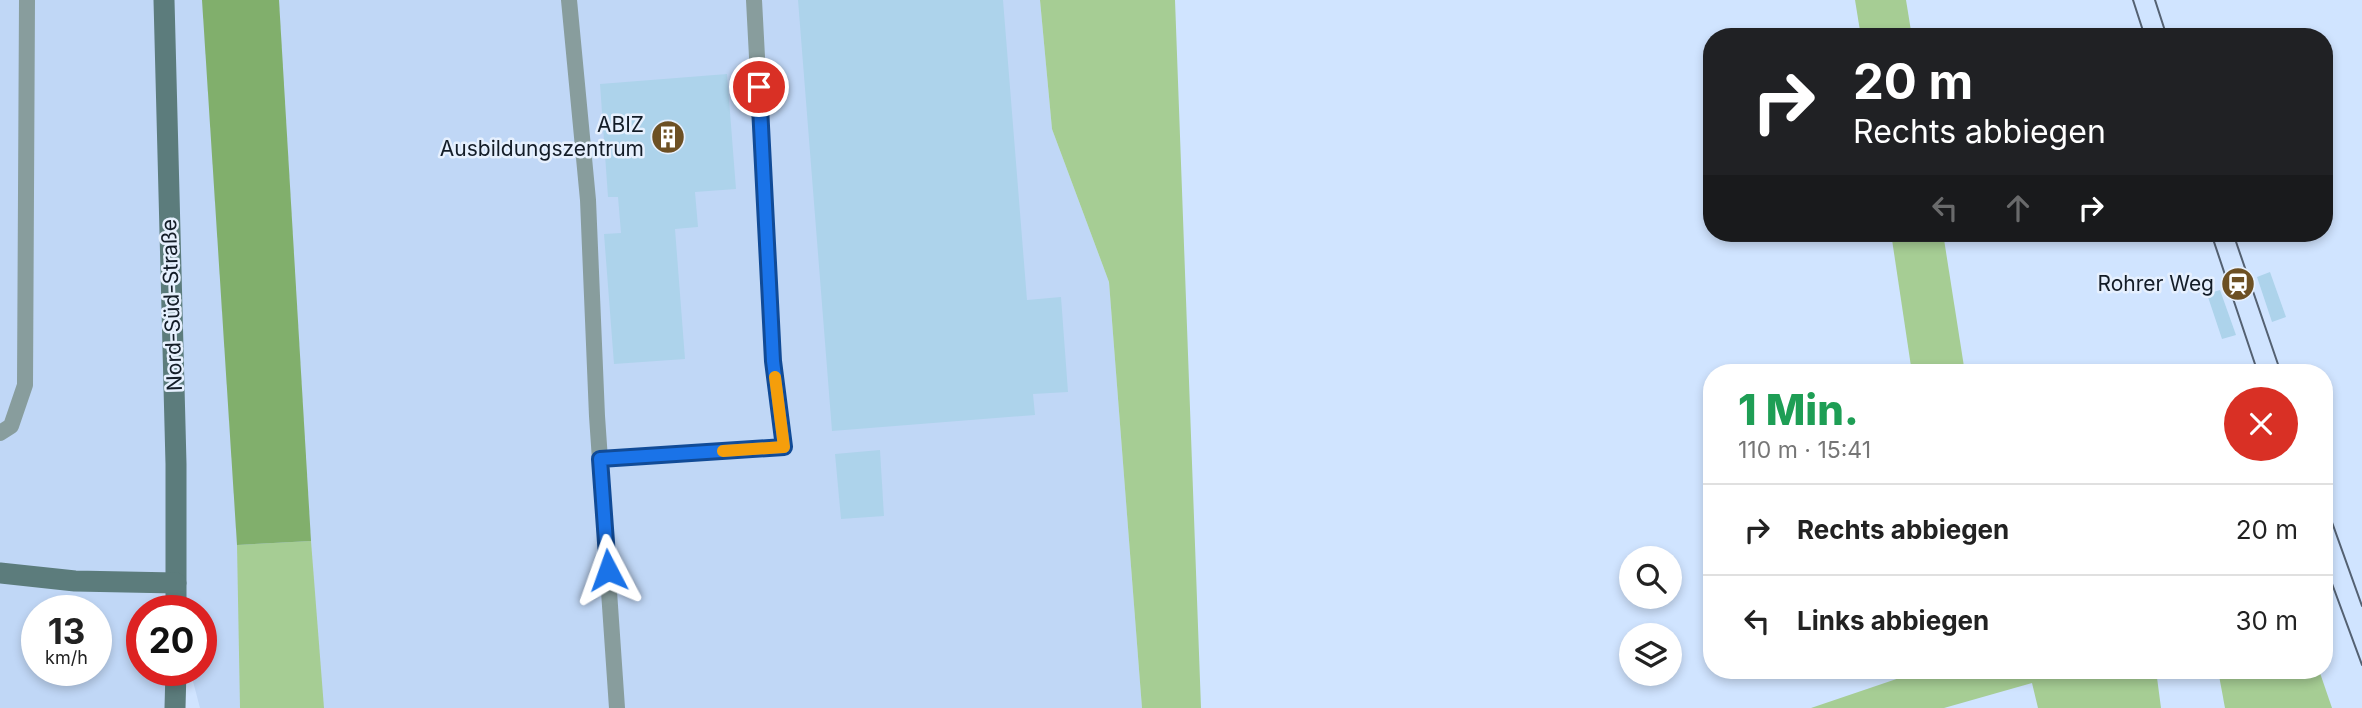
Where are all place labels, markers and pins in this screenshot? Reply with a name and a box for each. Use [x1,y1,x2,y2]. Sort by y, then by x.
pin [729,57,789,117]
place label: ABIZ Ausbildungszentrum [440,112,644,161]
building icon: ABIZ Ausbildungszentrum [649,118,687,156]
station icon: Rohrer Weg [2219,265,2257,303]
place label: Rohrer Weg [2097,271,2214,296]

